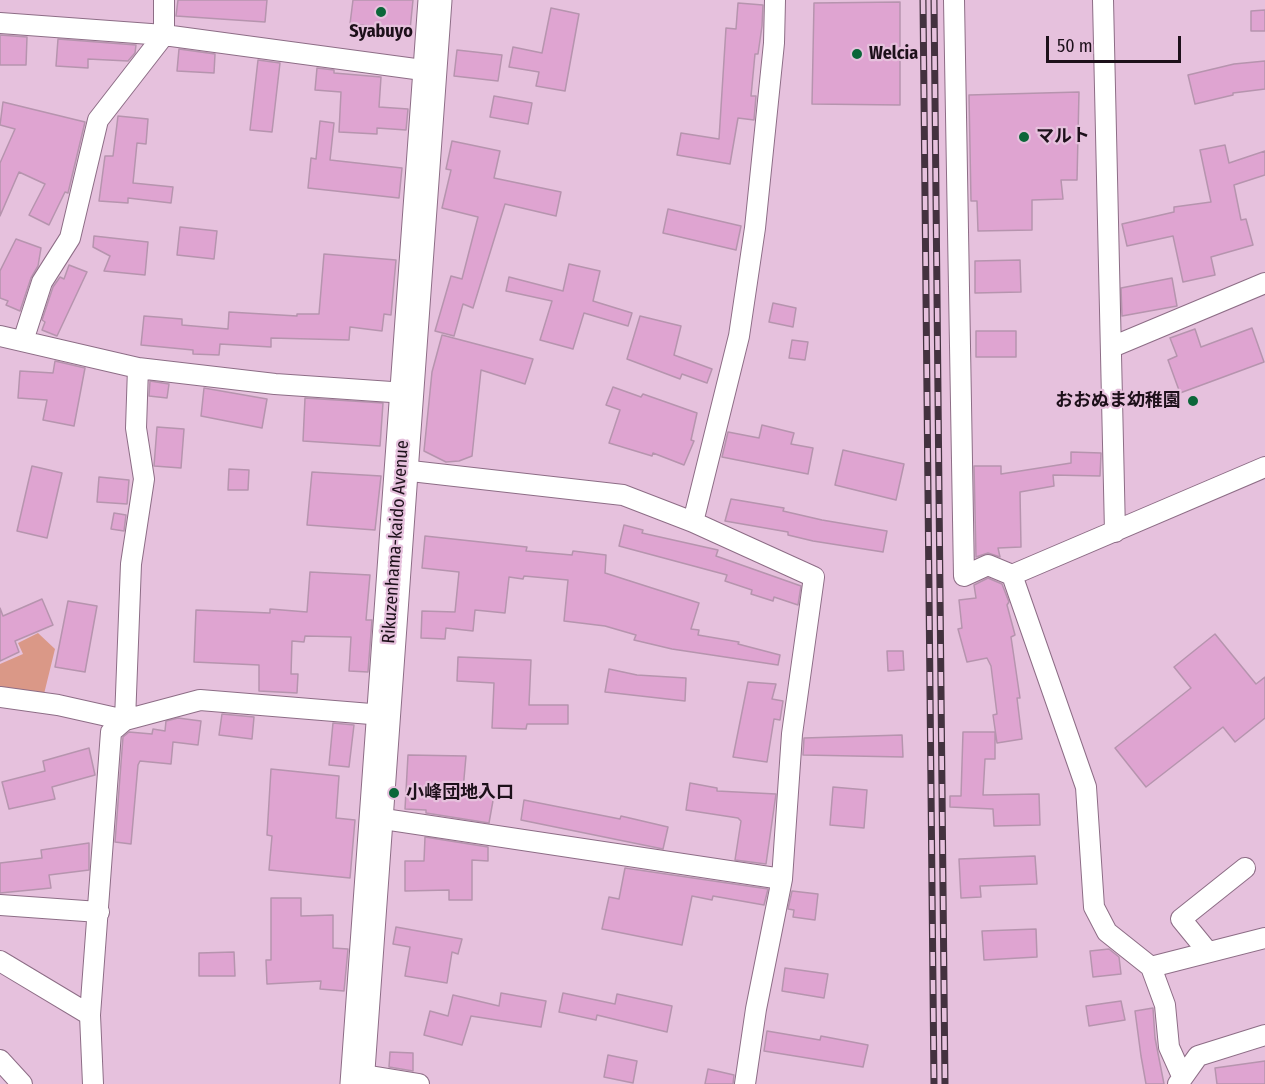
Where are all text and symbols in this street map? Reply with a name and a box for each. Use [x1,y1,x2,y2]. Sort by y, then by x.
marker: Syabuyo [374,5,388,19]
place label: Syabuyo [349,21,413,43]
scale bar [1049,24,1184,62]
text: 50 m [1057,35,1093,57]
place label: Welcia [869,43,918,65]
marker: Welcia [850,47,864,61]
place label: マルト [1036,126,1090,148]
marker: マルト [1017,130,1031,144]
place label: おおぬま幼稚園 [1055,390,1181,412]
marker: おおぬま幼稚園 [1186,394,1200,408]
street label: Rikuzenhama-kaido Avenue [378,440,414,644]
place label: 小峰団地入口 [406,782,514,804]
marker: 小峰団地入口 [387,786,401,800]

